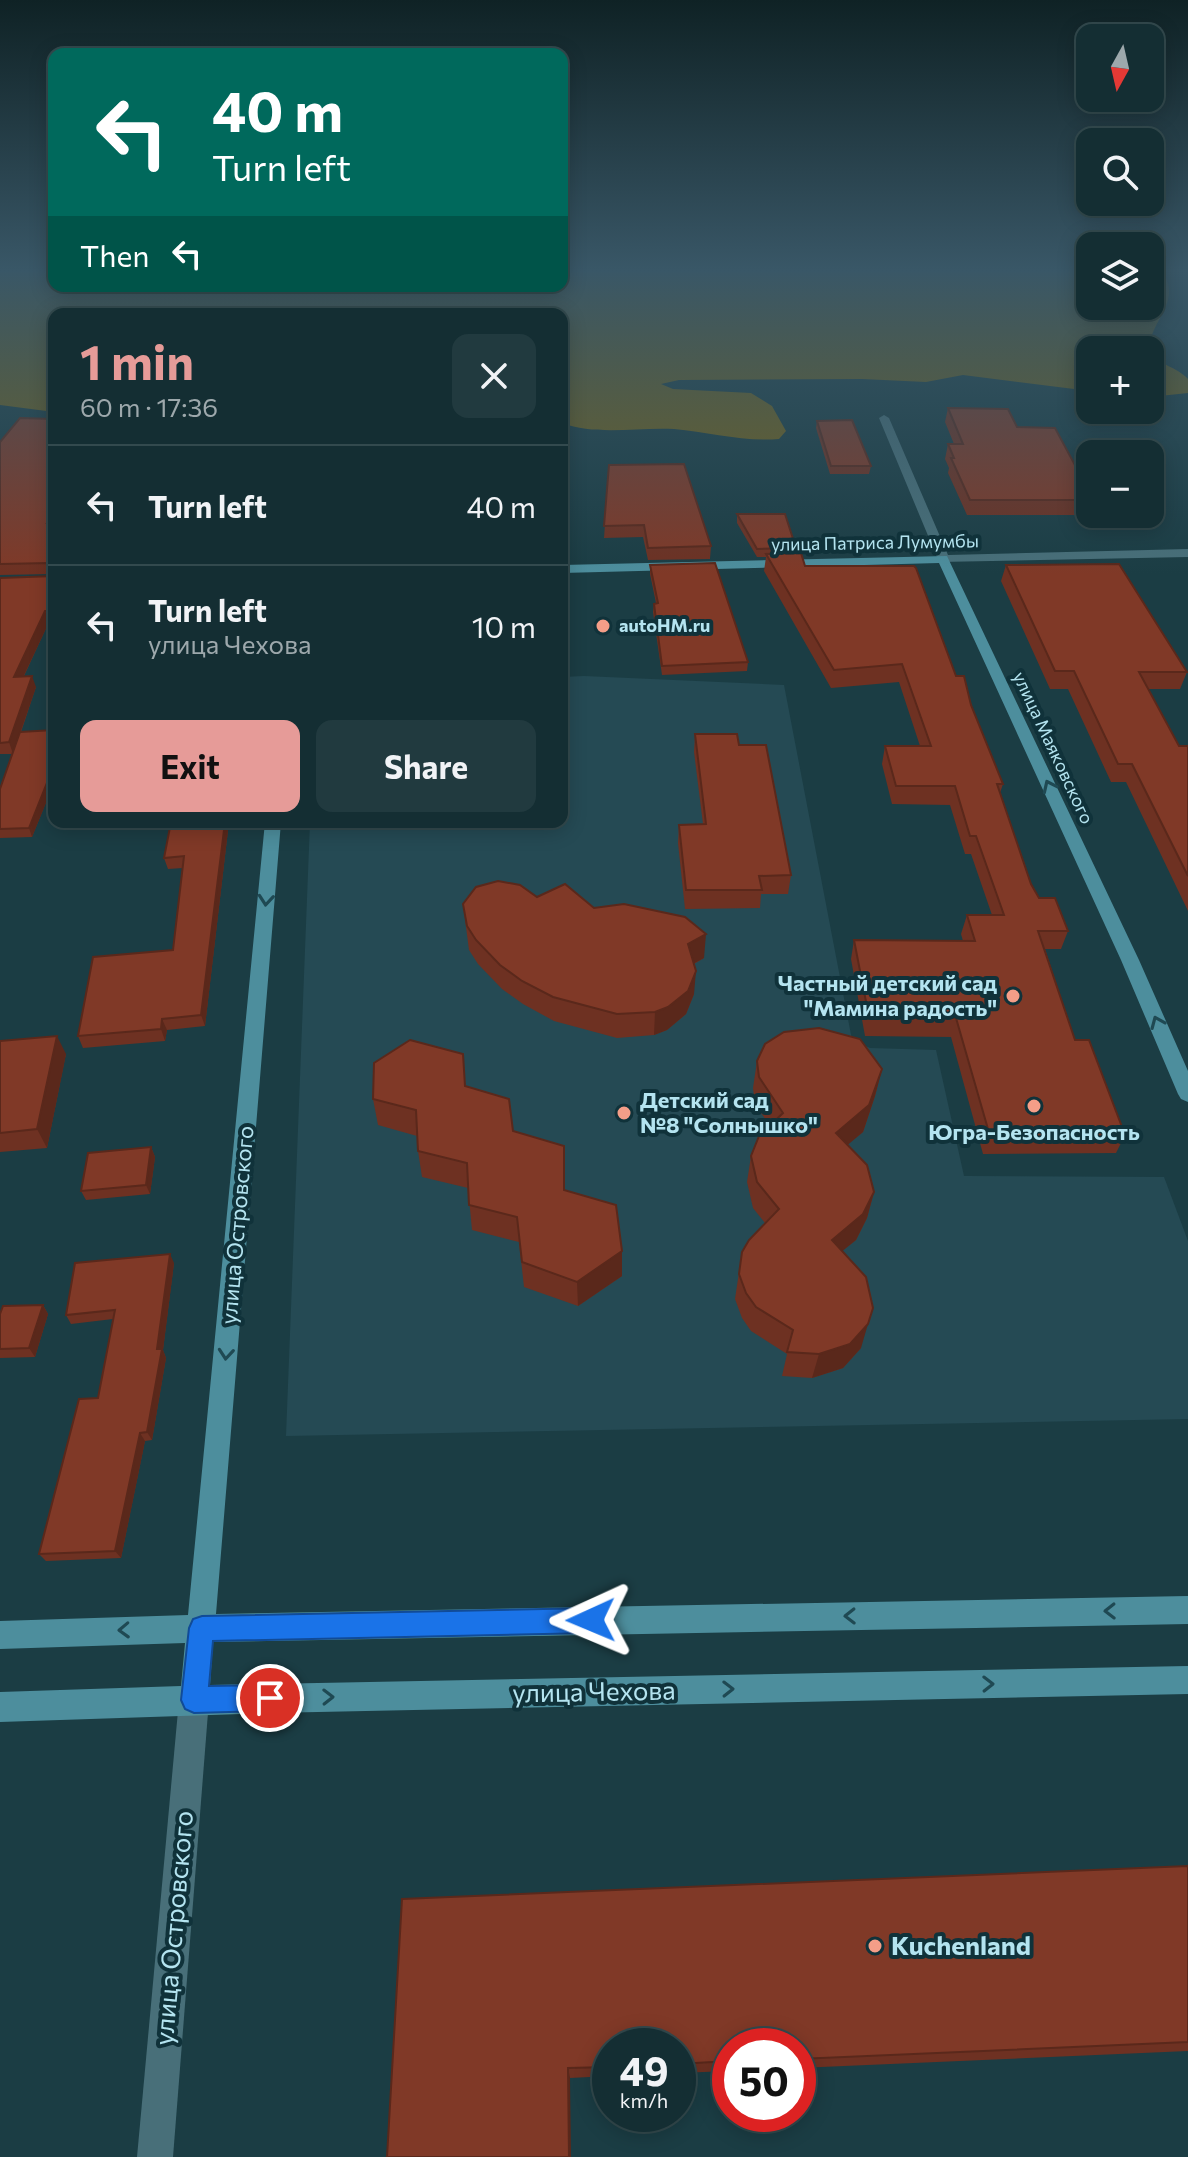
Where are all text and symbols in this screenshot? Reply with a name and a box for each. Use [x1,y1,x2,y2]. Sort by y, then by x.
north arrow [1076,24,1164,112]
map controls [1076,24,1164,528]
text: 40 m [212,75,343,144]
icon: left [80,80,184,184]
button: search [1076,128,1164,216]
text: Turn left [212,144,351,188]
icon: left [165,232,209,276]
button: layers [1076,232,1164,320]
text: Then [80,236,149,273]
text: 1 min [80,331,194,390]
button: close [452,334,536,418]
button: + [1076,336,1164,424]
text: 60 m · 17:36 [80,391,218,422]
button: − [1076,440,1164,528]
icon: left [80,483,124,527]
text: Turn left [148,487,267,524]
text: 40 m [467,487,536,524]
street label: улица Патриса Лумумбы [771,529,979,555]
text: Turn left [148,591,267,628]
icon: left [80,603,124,647]
text: 10 m [472,607,536,644]
place label: autoHM.ru [619,614,710,636]
marker: autoHM.ru [594,617,612,635]
text: улица Чехова [148,628,311,659]
street label: улица Маяковского [1009,668,1099,827]
button: Exit [80,720,300,812]
button: Share [316,720,536,812]
one-way arrow [1043,780,1059,794]
one-way arrow [258,894,275,907]
place label: Частный детский сад "Мамина радость" [778,969,997,1021]
marker: Частный детский сад "Мамина радость" [1004,987,1022,1005]
one-way arrow [1151,1016,1167,1030]
place label: Детский сад №8 "Солнышко" [640,1086,818,1138]
marker: Югра-Безопасность [1025,1097,1043,1115]
marker: Детский сад №8 "Солнышко" [615,1104,633,1122]
place label: Югра-Безопасность [928,1118,1140,1145]
street label: улица Островского [214,1125,259,1325]
one-way arrow [218,1348,235,1361]
position arrow [549,1578,633,1662]
one-way arrow [1103,1602,1116,1620]
one-way arrow [843,1607,856,1624]
one-way arrow [117,1622,130,1639]
pin [236,1664,304,1732]
street label: улица Чехова [512,1674,676,1707]
one-way arrow [982,1675,995,1693]
icon: arrive [248,1676,292,1720]
one-way arrow [722,1680,735,1698]
one-way arrow [322,1688,335,1705]
street label: улица Островского [147,1809,198,2046]
place label: Kuchenland [891,1929,1031,1960]
marker: Kuchenland [866,1937,884,1955]
speed limit sign: 50 [712,2028,816,2132]
text: 49 [619,2045,669,2094]
text: km/h [620,2088,668,2112]

